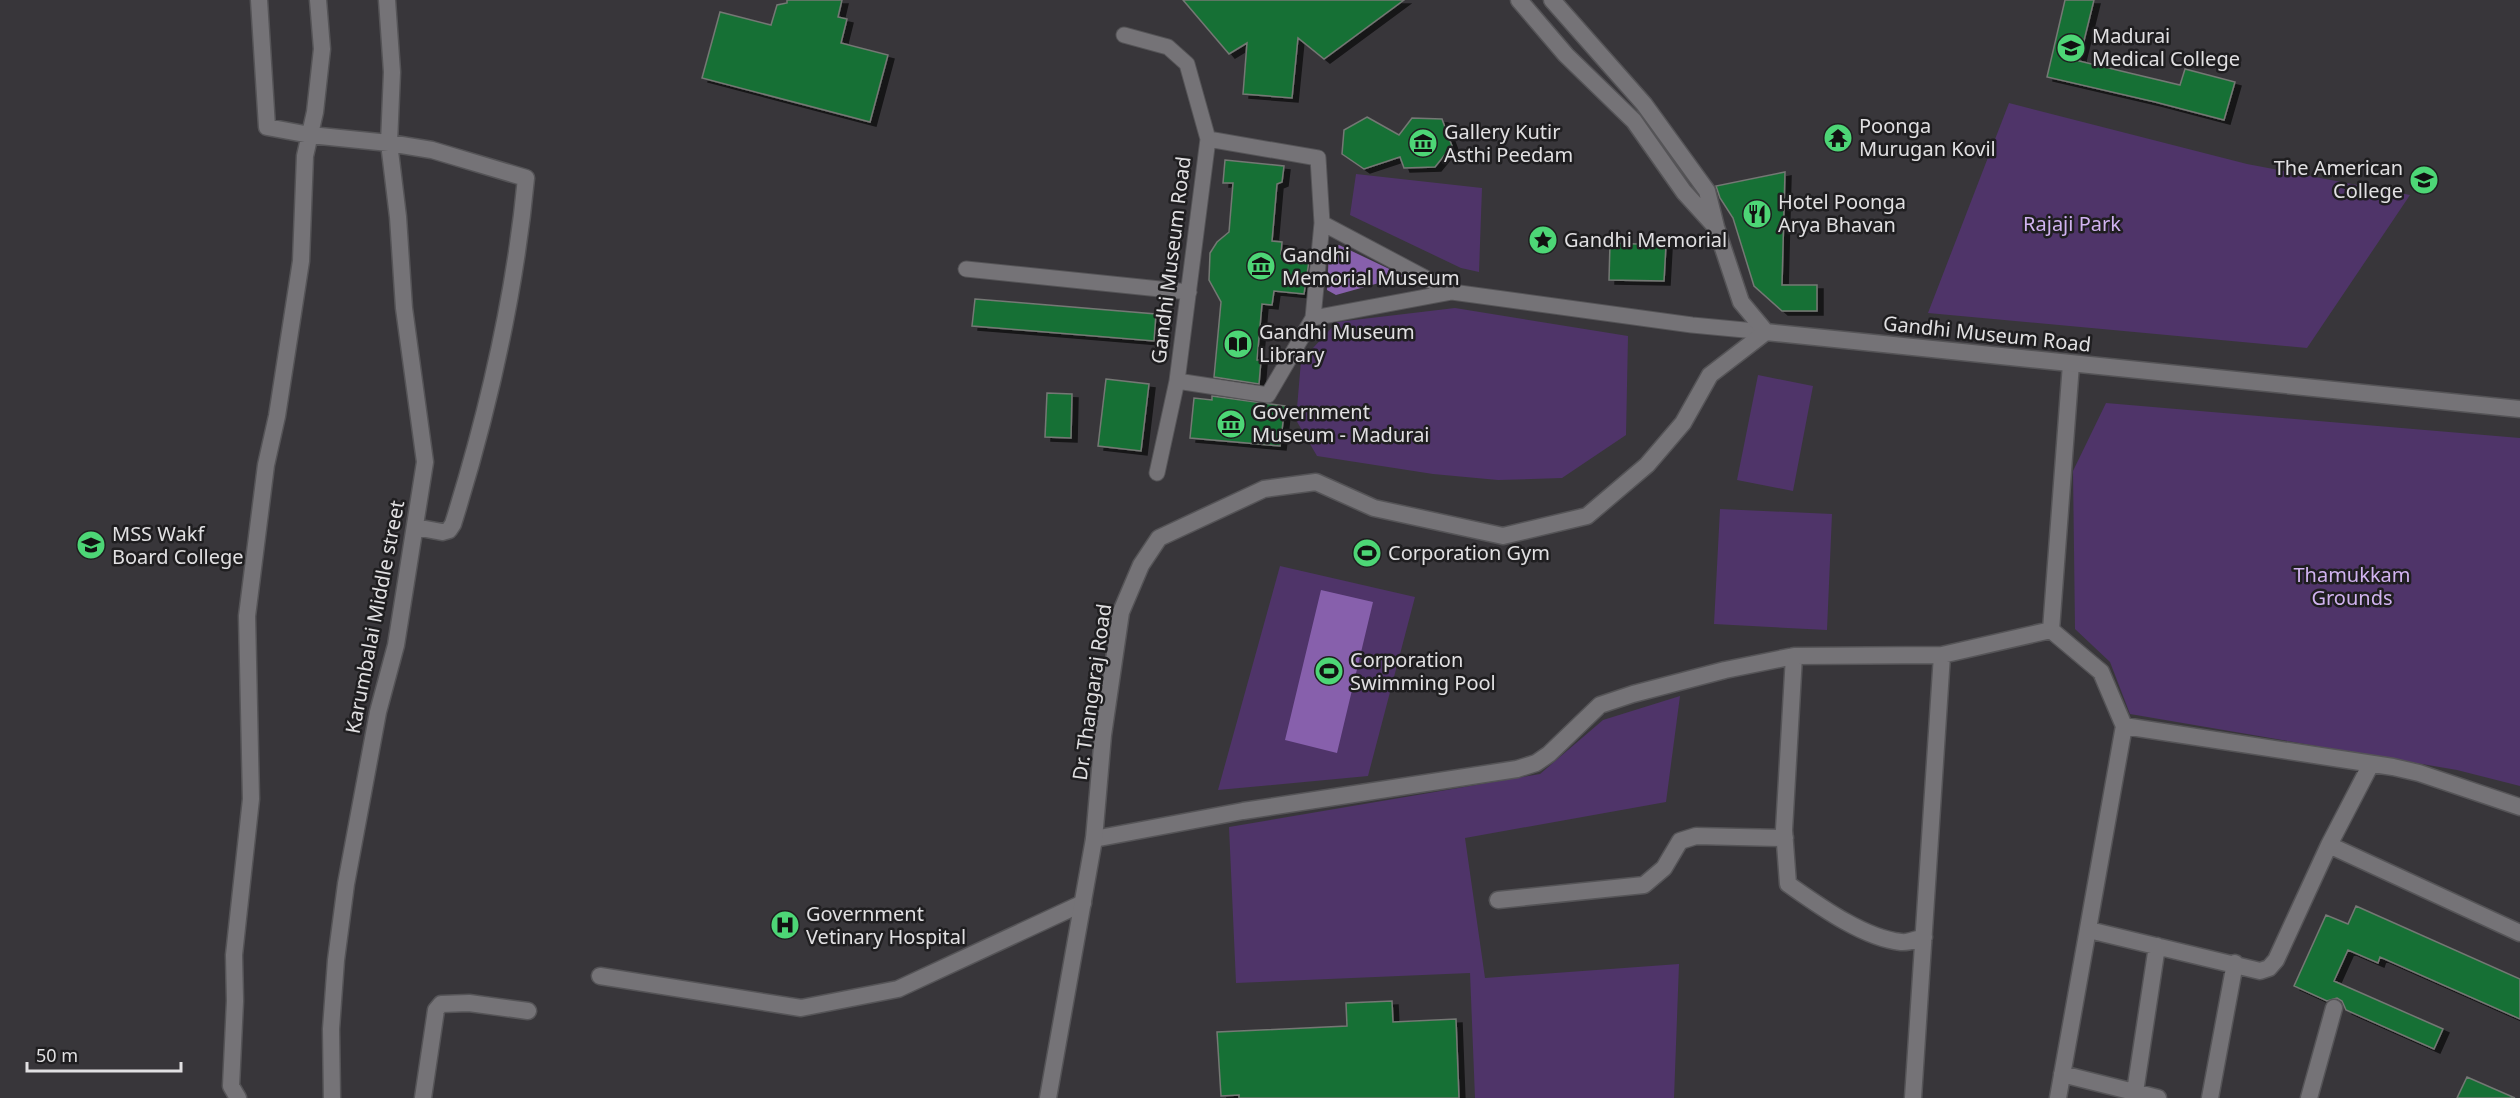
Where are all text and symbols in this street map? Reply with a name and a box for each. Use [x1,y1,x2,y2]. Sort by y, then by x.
place label: Madurai Medical College [2092,22,2240,72]
school or university icon: Madurai Medical College [2055,32,2087,64]
place label: Poonga Murugan Kovil [1859,112,1996,162]
place label: Gallery Kutir Asthi Peedam [1444,118,1573,168]
temple icon: Poonga Murugan Kovil [1822,122,1854,154]
museum icon: Gallery Kutir Asthi Peedam [1407,127,1439,159]
place label: The American College [2274,154,2403,204]
street label: Gandhi Museum Road [1144,155,1197,365]
school or university icon: The American College [2408,164,2440,196]
place label: Hotel Poonga Arya Bhavan [1778,188,1906,238]
restaurant icon: Hotel Poonga Arya Bhavan [1741,198,1773,230]
park label: Rajaji Park [2023,210,2121,237]
place icon: Gandhi Memorial [1527,224,1559,256]
place label: Gandhi Memorial [1564,226,1727,253]
place label: Gandhi Memorial Museum [1282,241,1460,291]
museum icon: Gandhi Memorial Museum [1245,250,1277,282]
street label: Gandhi Museum Road [1882,309,2092,358]
place label: Gandhi Museum Library [1259,318,1415,368]
library icon: Gandhi Museum Library [1222,328,1254,360]
place label: Government Museum - Madurai [1252,398,1430,448]
museum icon: Government Museum - Madurai [1215,408,1247,440]
street label: Karumbalai Middle street [339,498,410,736]
place label: MSS Wakf Board College [112,520,244,570]
school or university icon: MSS Wakf Board College [75,529,107,561]
sports icon: Corporation Gym [1351,537,1383,569]
place label: Corporation Gym [1388,539,1550,566]
park label: Thamukkam Grounds [2293,561,2411,611]
street label: Dr. Thangaraj Road [1066,602,1117,782]
place label: Corporation Swimming Pool [1350,646,1496,696]
sports icon: Corporation Swimming Pool [1313,655,1345,687]
place label: Government Vetinary Hospital [806,900,966,950]
hospital icon: Government Vetinary Hospital [769,909,801,941]
scale bar [27,1035,182,1073]
text: 50 m [36,1043,78,1067]

